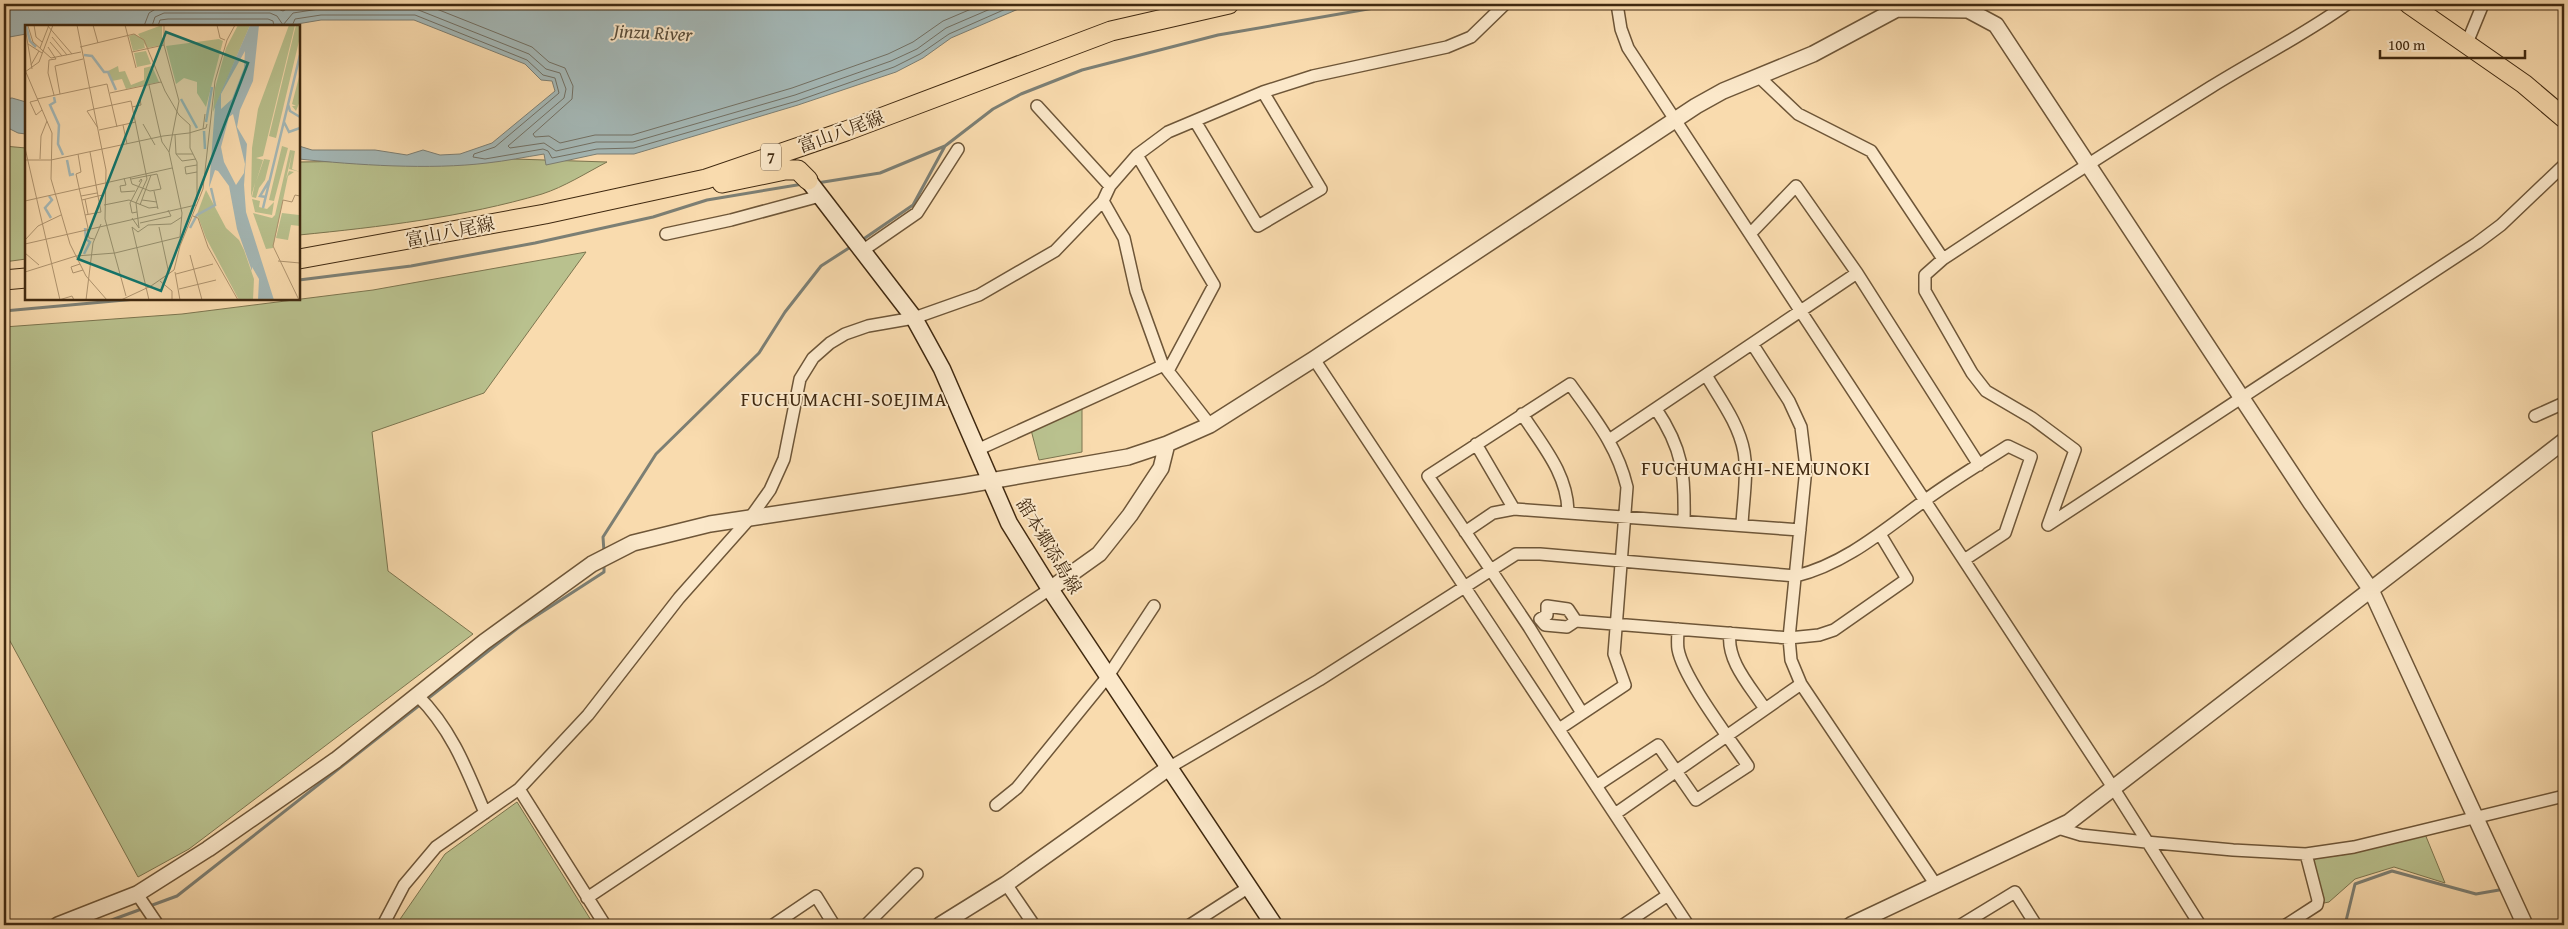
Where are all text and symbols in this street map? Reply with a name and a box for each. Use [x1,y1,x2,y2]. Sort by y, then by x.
water label: Jinzu River [610,16,694,48]
inset map [25,25,300,300]
scale bar [2380,28,2526,60]
text: 100 m [2388,34,2426,55]
street label: 富山八尾線 [794,103,888,160]
road number: 7 [761,144,781,170]
street label: 富山八尾線 [403,210,497,253]
district label: FUCHUMACHI-SOEJIMA [741,385,947,413]
district label: FUCHUMACHI-NEMUNOKI [1641,454,1871,482]
street label: 舘本郷添島線 [1010,493,1089,599]

